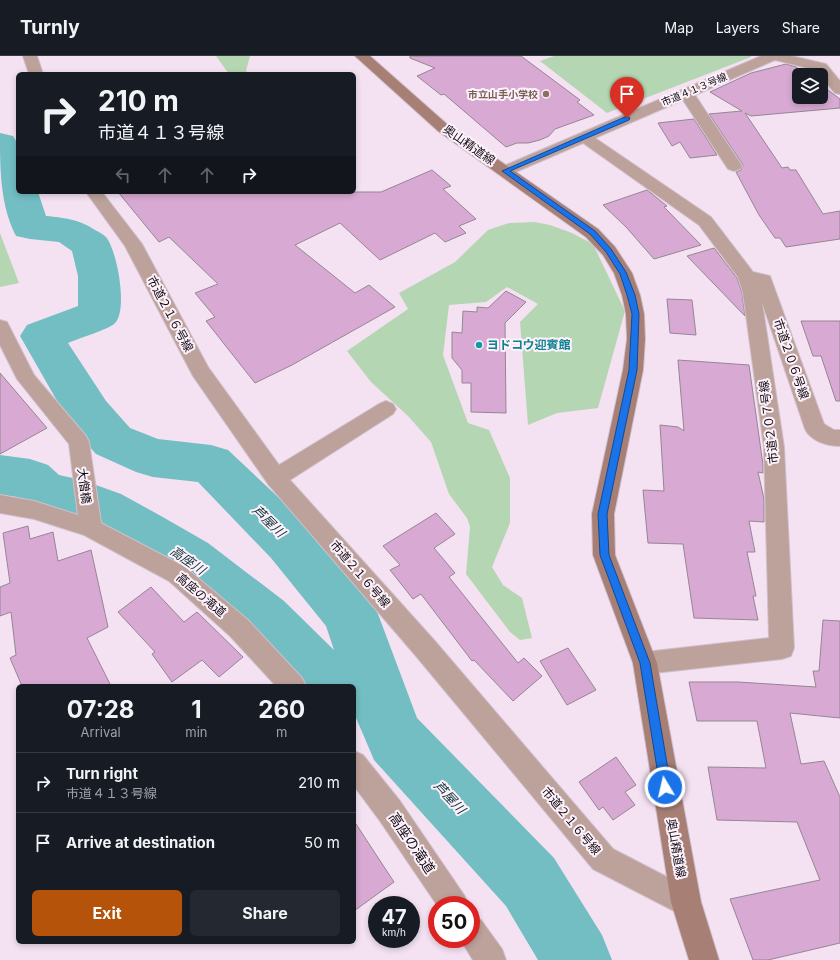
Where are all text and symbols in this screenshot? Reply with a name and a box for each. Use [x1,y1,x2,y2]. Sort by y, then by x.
text: Turnly [20,16,80,39]
text: Map [665,19,694,36]
text: Layers [716,19,760,36]
text: Share [782,19,820,36]
map controls [792,68,828,104]
button: layers [792,68,828,104]
street label: 市道４１３号線 [659,70,729,108]
pin [610,77,644,118]
icon: arrive [616,83,638,105]
text: 210 m [98,84,179,118]
icon: right [32,88,84,140]
place label: 市立山手小学校 [468,88,538,100]
marker: 市立山手小学校 [541,89,551,99]
street label: 奥山精道線 [440,121,498,168]
text: 市道４１３号線 [98,122,224,143]
icon: left [112,164,134,186]
icon: ahead [154,164,176,186]
icon: ahead [196,164,218,186]
icon: right [238,164,260,186]
street label: 市道２１６号線 [144,273,197,354]
street label: 市道２０６号線 [771,317,812,401]
place label: ヨドコウ迎賓館 [487,337,571,352]
marker: ヨドコウ迎賓館 [474,340,484,350]
street label: 市道２０７号線 [756,379,781,465]
street label: 大僧橋 [75,467,94,505]
water label: 芦屋川 [249,502,290,542]
street label: 市道２１６号線 [327,537,394,610]
water label: 高座川 [167,542,210,579]
street label: 高座の滝道 [174,570,229,620]
text: 07:28 [67,695,134,724]
text: 1 [191,695,202,724]
text: 260 [258,695,305,724]
text: Arrival [81,724,121,740]
text: min [185,724,207,740]
text: m [276,724,287,740]
text: Turn right [66,764,138,783]
position arrow [644,766,686,808]
icon: right [32,772,54,794]
text: 210 m [298,773,340,792]
water label: 芦屋川 [431,777,471,818]
street label: 市道２１６号線 [539,784,604,858]
text: 市道４１３号線 [66,785,157,801]
street label: 高座の滝道 [386,809,439,876]
street label: 奥山精道線 [664,817,689,879]
icon: arrive [32,832,54,854]
text: Arrive at destination [66,833,215,852]
text: 50 m [304,833,340,852]
button: Exit [32,890,182,936]
button: Share [190,890,340,936]
speed limit sign: 50 [428,896,480,948]
text: 47 [381,905,407,929]
text: km/h [382,926,406,938]

